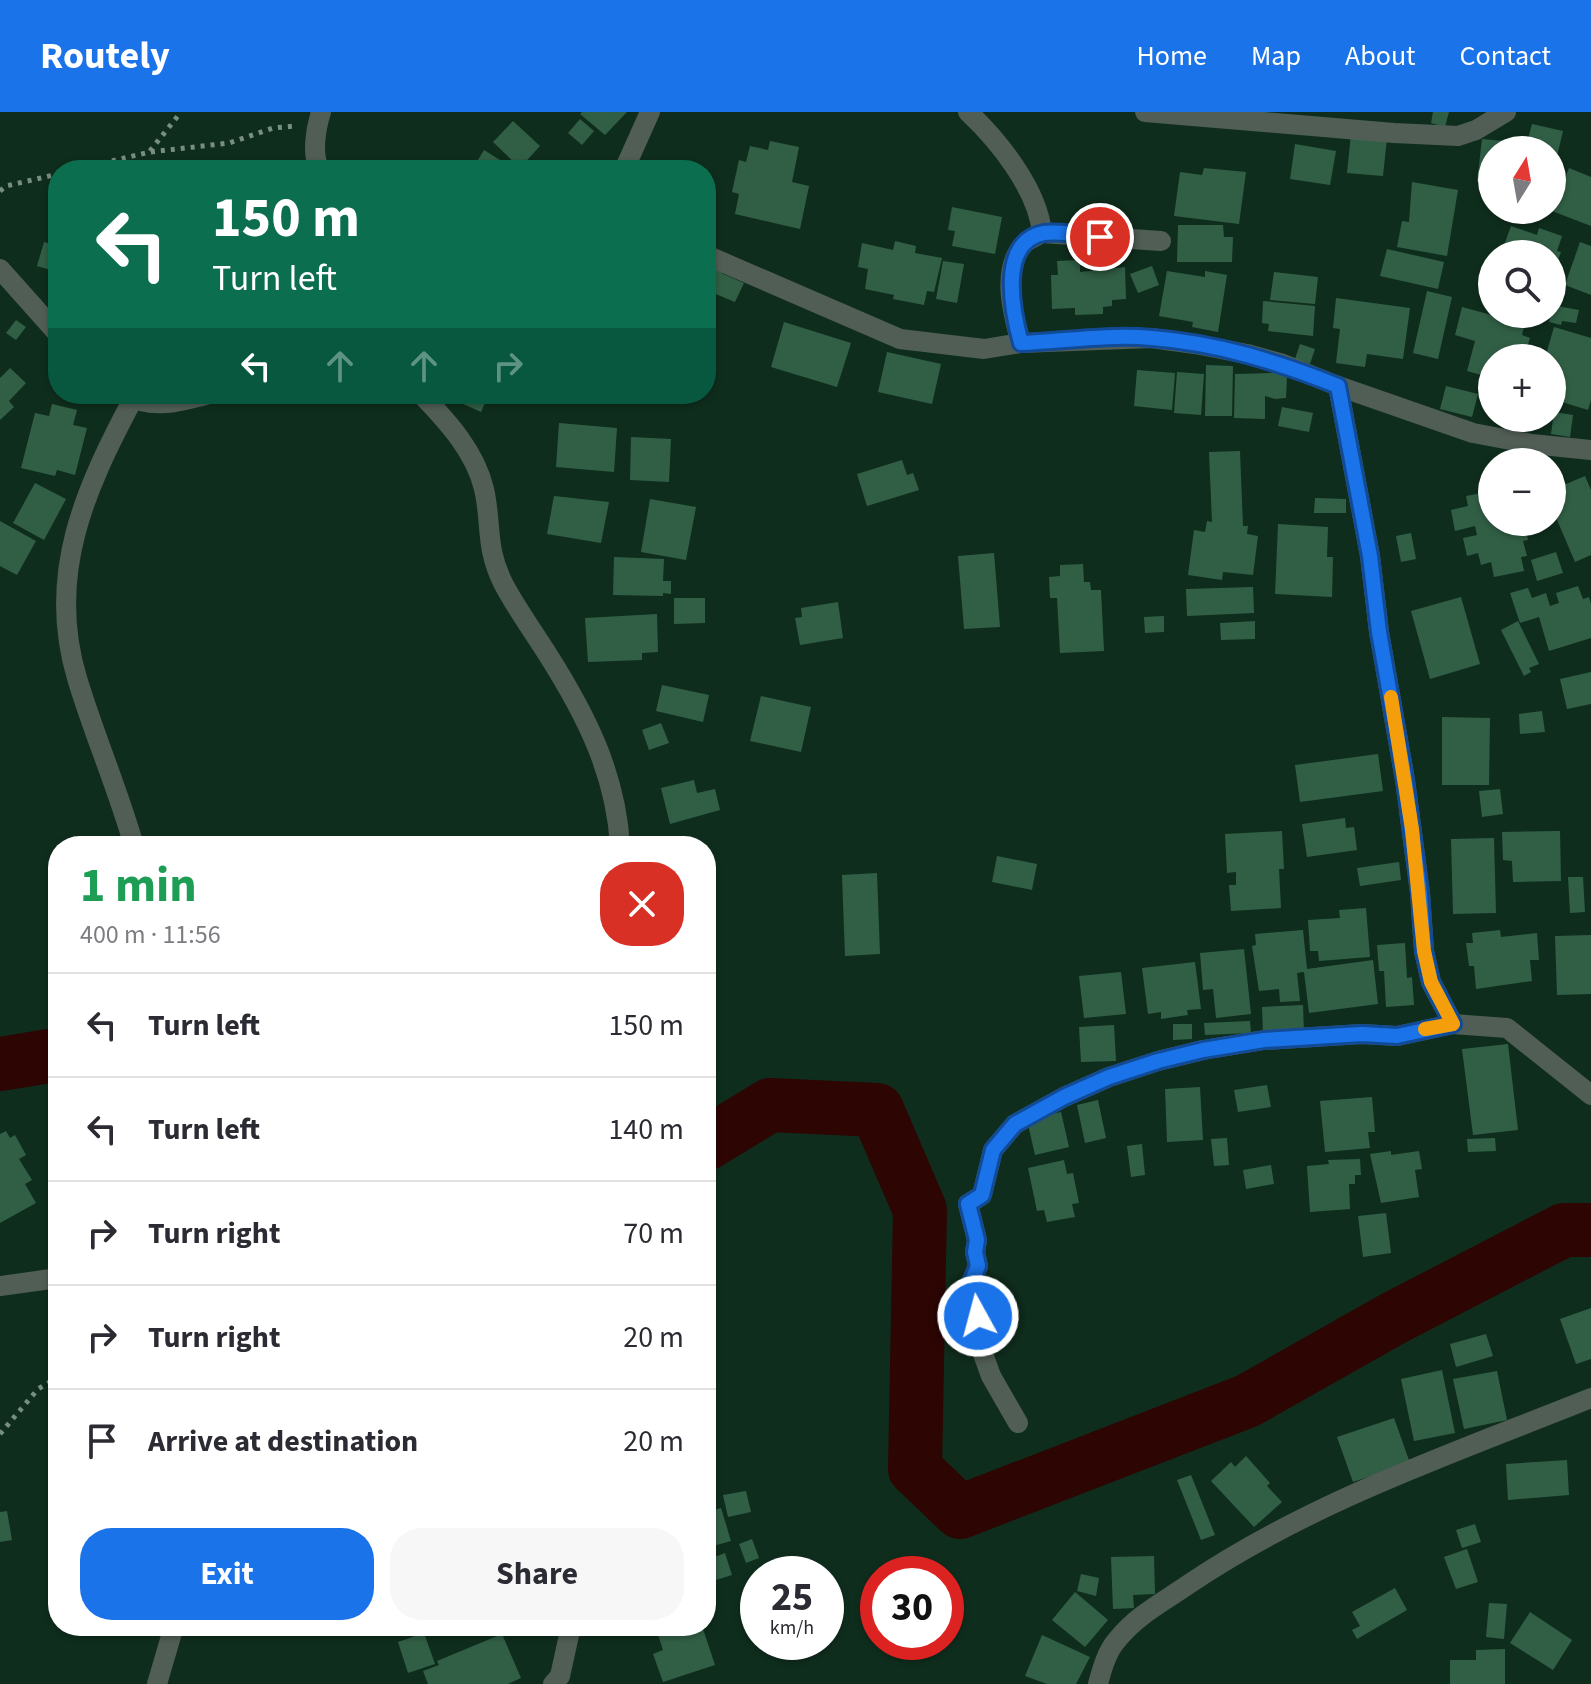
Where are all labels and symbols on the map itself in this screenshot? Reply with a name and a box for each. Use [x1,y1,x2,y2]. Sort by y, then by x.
north arrow [1478,136,1566,224]
pin [1066,203,1134,271]
position arrow [936,1274,1020,1358]
speed limit sign: 30 [860,1556,964,1660]

